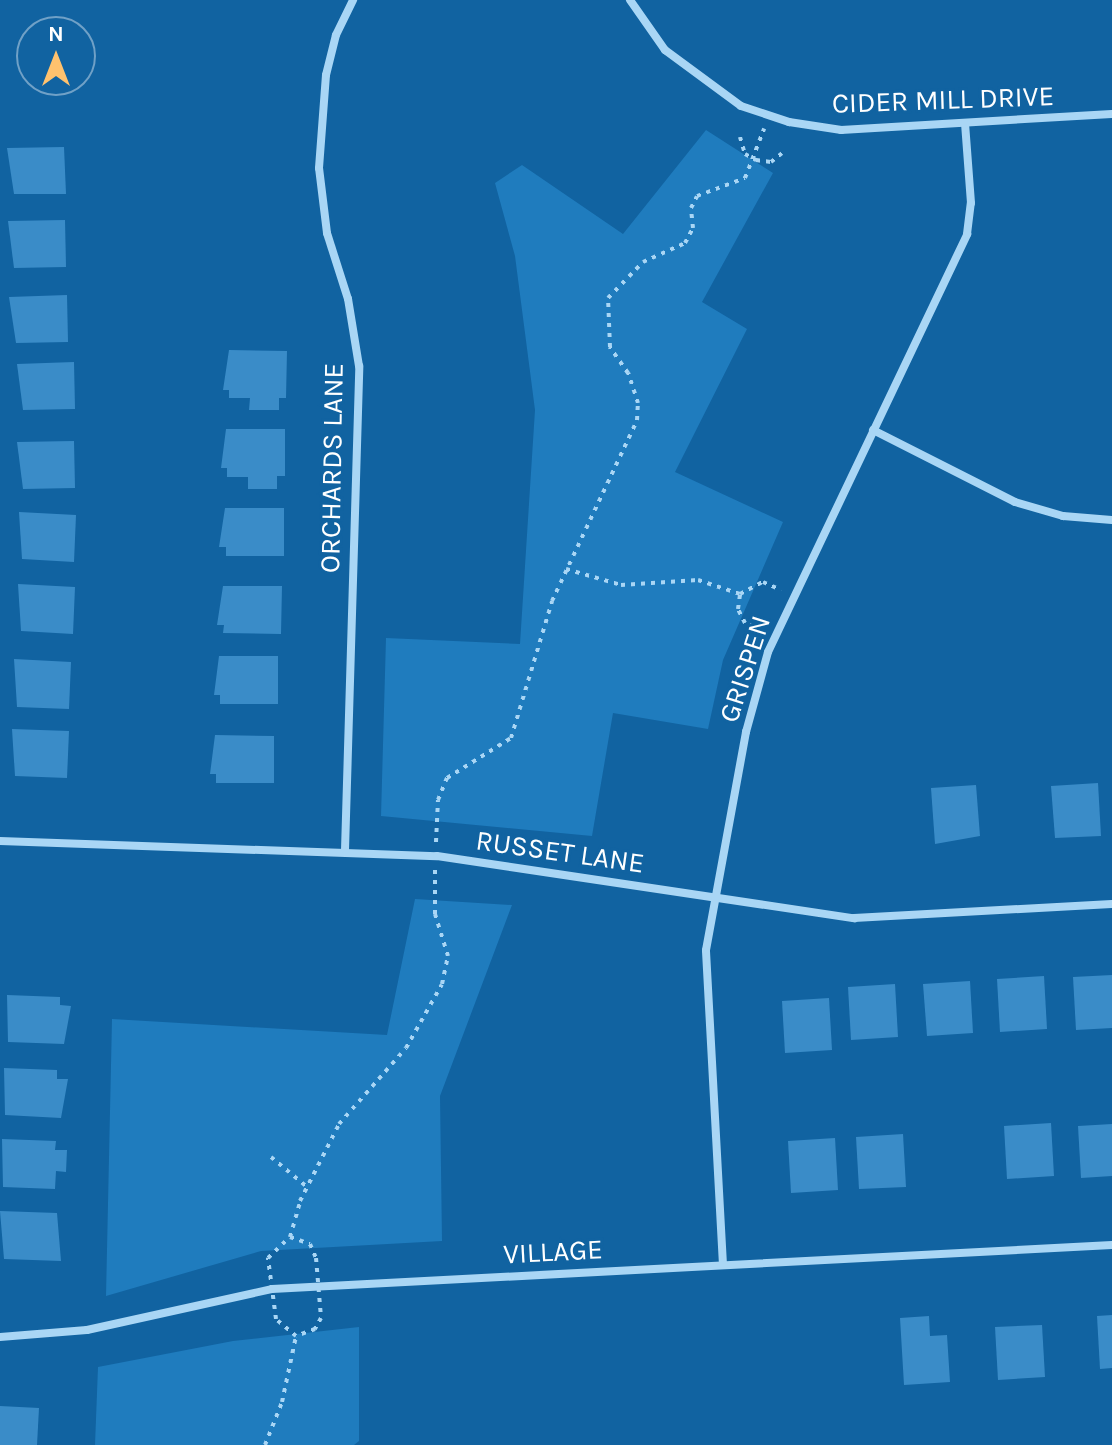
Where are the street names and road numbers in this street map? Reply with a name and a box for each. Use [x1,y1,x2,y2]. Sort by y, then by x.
street label: CIDER MILL DRIVE [831,79,1055,121]
street label: ORCHARDS LANE [313,362,351,574]
street label: GRISPEN [712,611,778,727]
street label: RUSSET LANE [474,824,646,880]
street label: VILLAGE [502,1233,604,1271]

